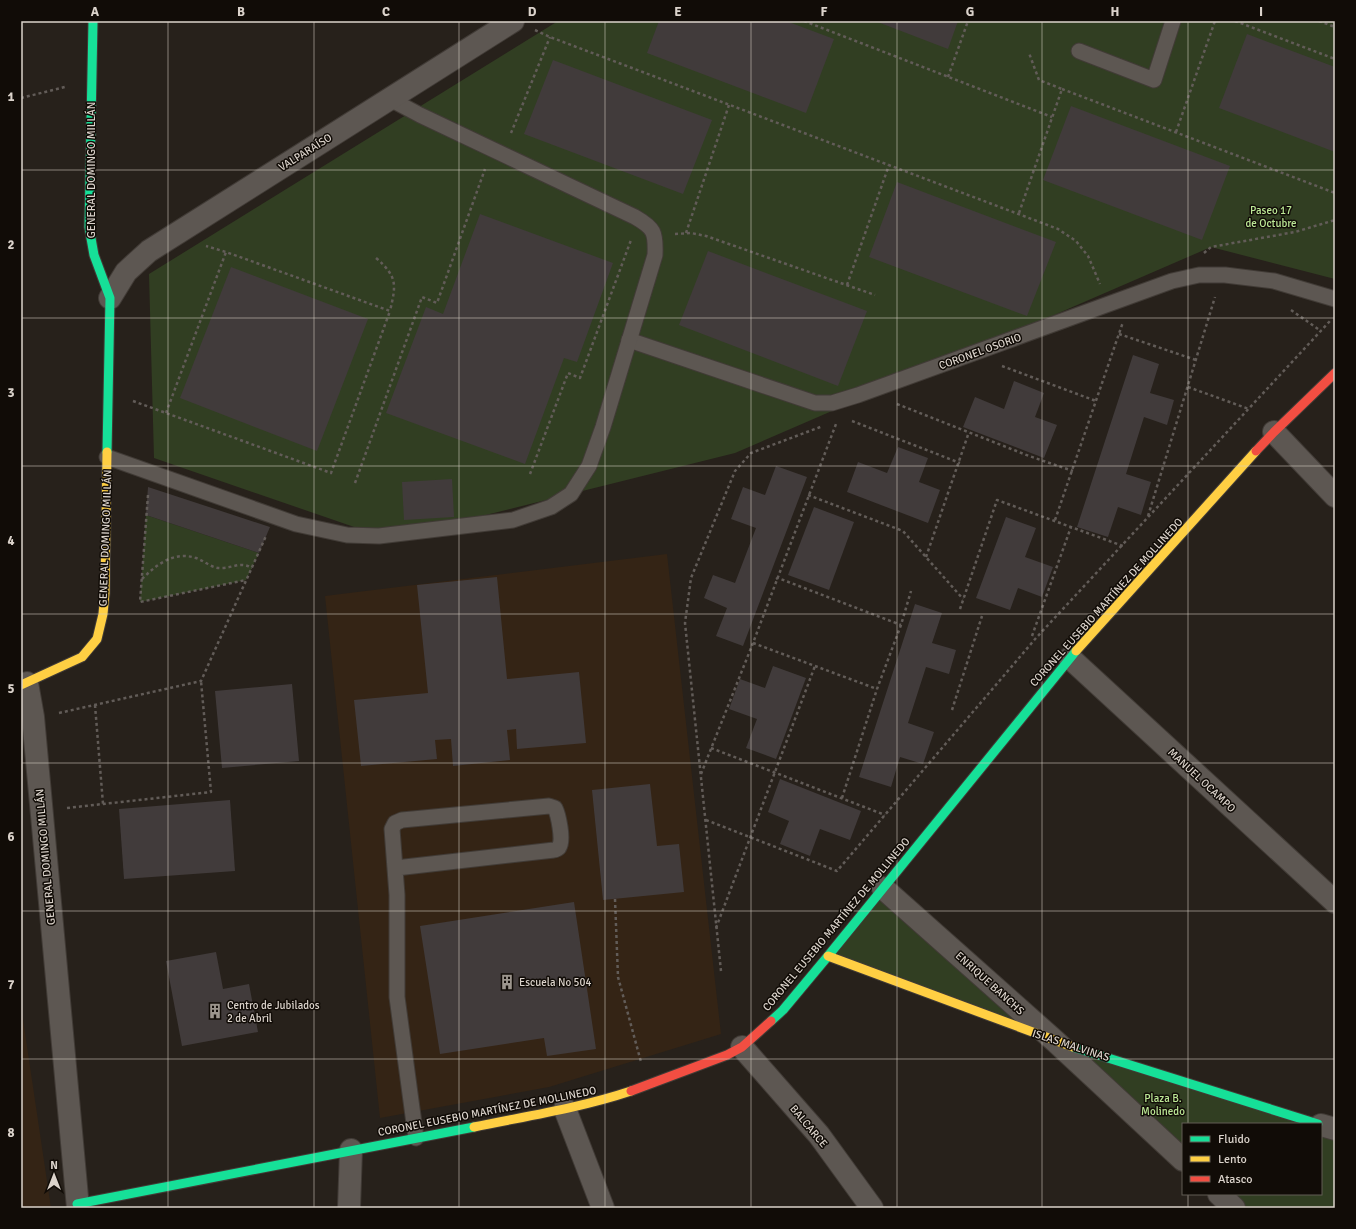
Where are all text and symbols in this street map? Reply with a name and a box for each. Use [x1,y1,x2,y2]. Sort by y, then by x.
text: A [91,4,100,20]
text: B [237,4,245,20]
text: C [382,4,390,20]
text: D [528,4,537,20]
text: E [674,4,682,20]
text: F [821,4,828,20]
text: G [966,4,974,20]
text: H [1111,4,1119,20]
text: I [1259,4,1263,20]
text: 1 [7,89,15,105]
street label: GENERAL DOMINGO MILLÁN [84,102,98,238]
street label: VALPARAÍSO [276,130,334,174]
park label: Paseo 17 de Octubre [1245,204,1297,230]
text: 2 [7,237,15,253]
street label: CORONEL OSORIO [937,331,1023,372]
text: 3 [7,385,15,401]
street label: GENERAL DOMINGO MILLÁN [96,469,114,607]
street label: CORONEL EUSEBIO MARTÍNEZ DE MOLLINEDO [1026,515,1186,689]
text: 4 [7,533,15,549]
text: 5 [7,681,15,697]
street label: MANUEL OCAMPO [1165,746,1238,815]
street label: GENERAL DOMINGO MILLÁN [32,788,58,926]
text: 6 [7,829,15,845]
street label: CORONEL EUSEBIO MARTÍNEZ DE MOLLINEDO [759,834,913,1014]
street label: ENRIQUE BANCHS [953,949,1027,1018]
building icon: Escuela No 504 [498,973,516,991]
place label: Escuela No 504 [519,976,591,989]
text: 7 [7,977,15,993]
place label: Centro de Jubilados 2 de Abril [227,999,320,1025]
building icon: Centro de Jubilados 2 de Abril [206,1002,224,1020]
street label: ISLAS MALVINAS [1031,1027,1111,1064]
street label: CORONEL EUSEBIO MARTÍNEZ DE MOLLINEDO [377,1083,597,1139]
park label: Plaza B. Molinedo [1141,1092,1185,1118]
street label: BALCARCE [787,1102,830,1150]
legend [1182,1123,1322,1195]
text: 8 [7,1125,15,1141]
text: Fluido [1218,1132,1250,1147]
text: Lento [1218,1152,1247,1167]
north arrow [34,1155,74,1195]
text: N [50,1159,58,1172]
text: Atasco [1218,1172,1253,1187]

